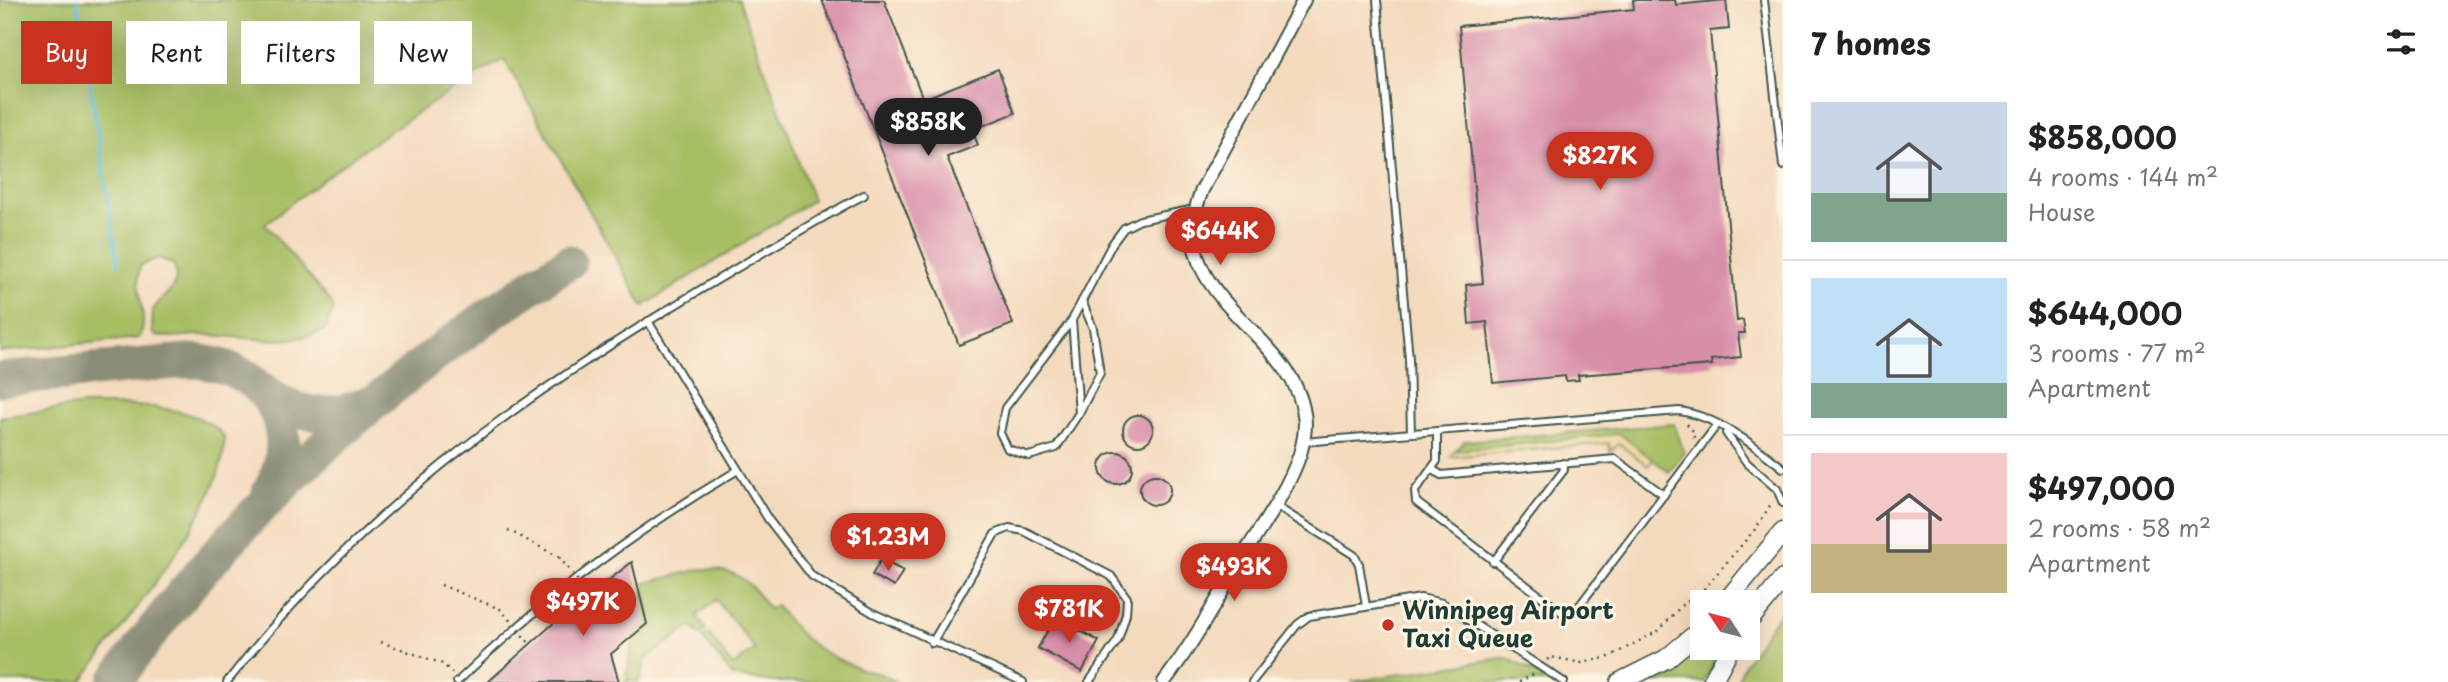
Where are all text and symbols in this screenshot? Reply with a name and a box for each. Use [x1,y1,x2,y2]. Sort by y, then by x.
text: 7 homes [1811,20,1931,65]
chip: Buy [21,21,112,84]
chip: Rent [126,21,227,84]
chip: Filters [241,21,360,84]
chip: New [374,21,472,84]
icon: filters [2382,23,2420,61]
pin: $858K [879,99,977,158]
text: $858K [890,103,966,138]
text: $858,000 [2028,114,2177,159]
icon: home [1867,130,1951,214]
pin: $827K [1551,132,1649,192]
text: $827K [1563,137,1637,172]
text: 4 rooms · 144 m² [2028,159,2218,194]
text: House [2028,194,2095,229]
pin: $644K [1171,208,1269,267]
text: $644K [1181,212,1259,247]
text: $644,000 [2028,290,2182,335]
icon: home [1867,306,1951,390]
text: 3 rooms · 77 m² [2028,335,2206,370]
text: Apartment [2028,370,2151,405]
text: $497,000 [2028,465,2175,510]
icon: home [1867,481,1951,565]
text: 2 rooms · 58 m² [2028,510,2211,545]
pin: $1.23M [831,514,945,573]
text: $1.23M [846,518,930,553]
pin: $493K [1185,544,1283,603]
text: Apartment [2028,545,2151,580]
text: $493K [1196,548,1272,583]
pin: $497K [534,578,632,638]
text: $497K [546,583,620,618]
pin: $781K [1020,586,1118,645]
text: $781K [1034,590,1104,625]
north arrow [1690,590,1760,660]
map controls [1690,590,1760,660]
place label: Winnipeg Airport Taxi Queue [1402,591,1614,655]
marker: Winnipeg Airport Taxi Queue [1380,617,1396,633]

